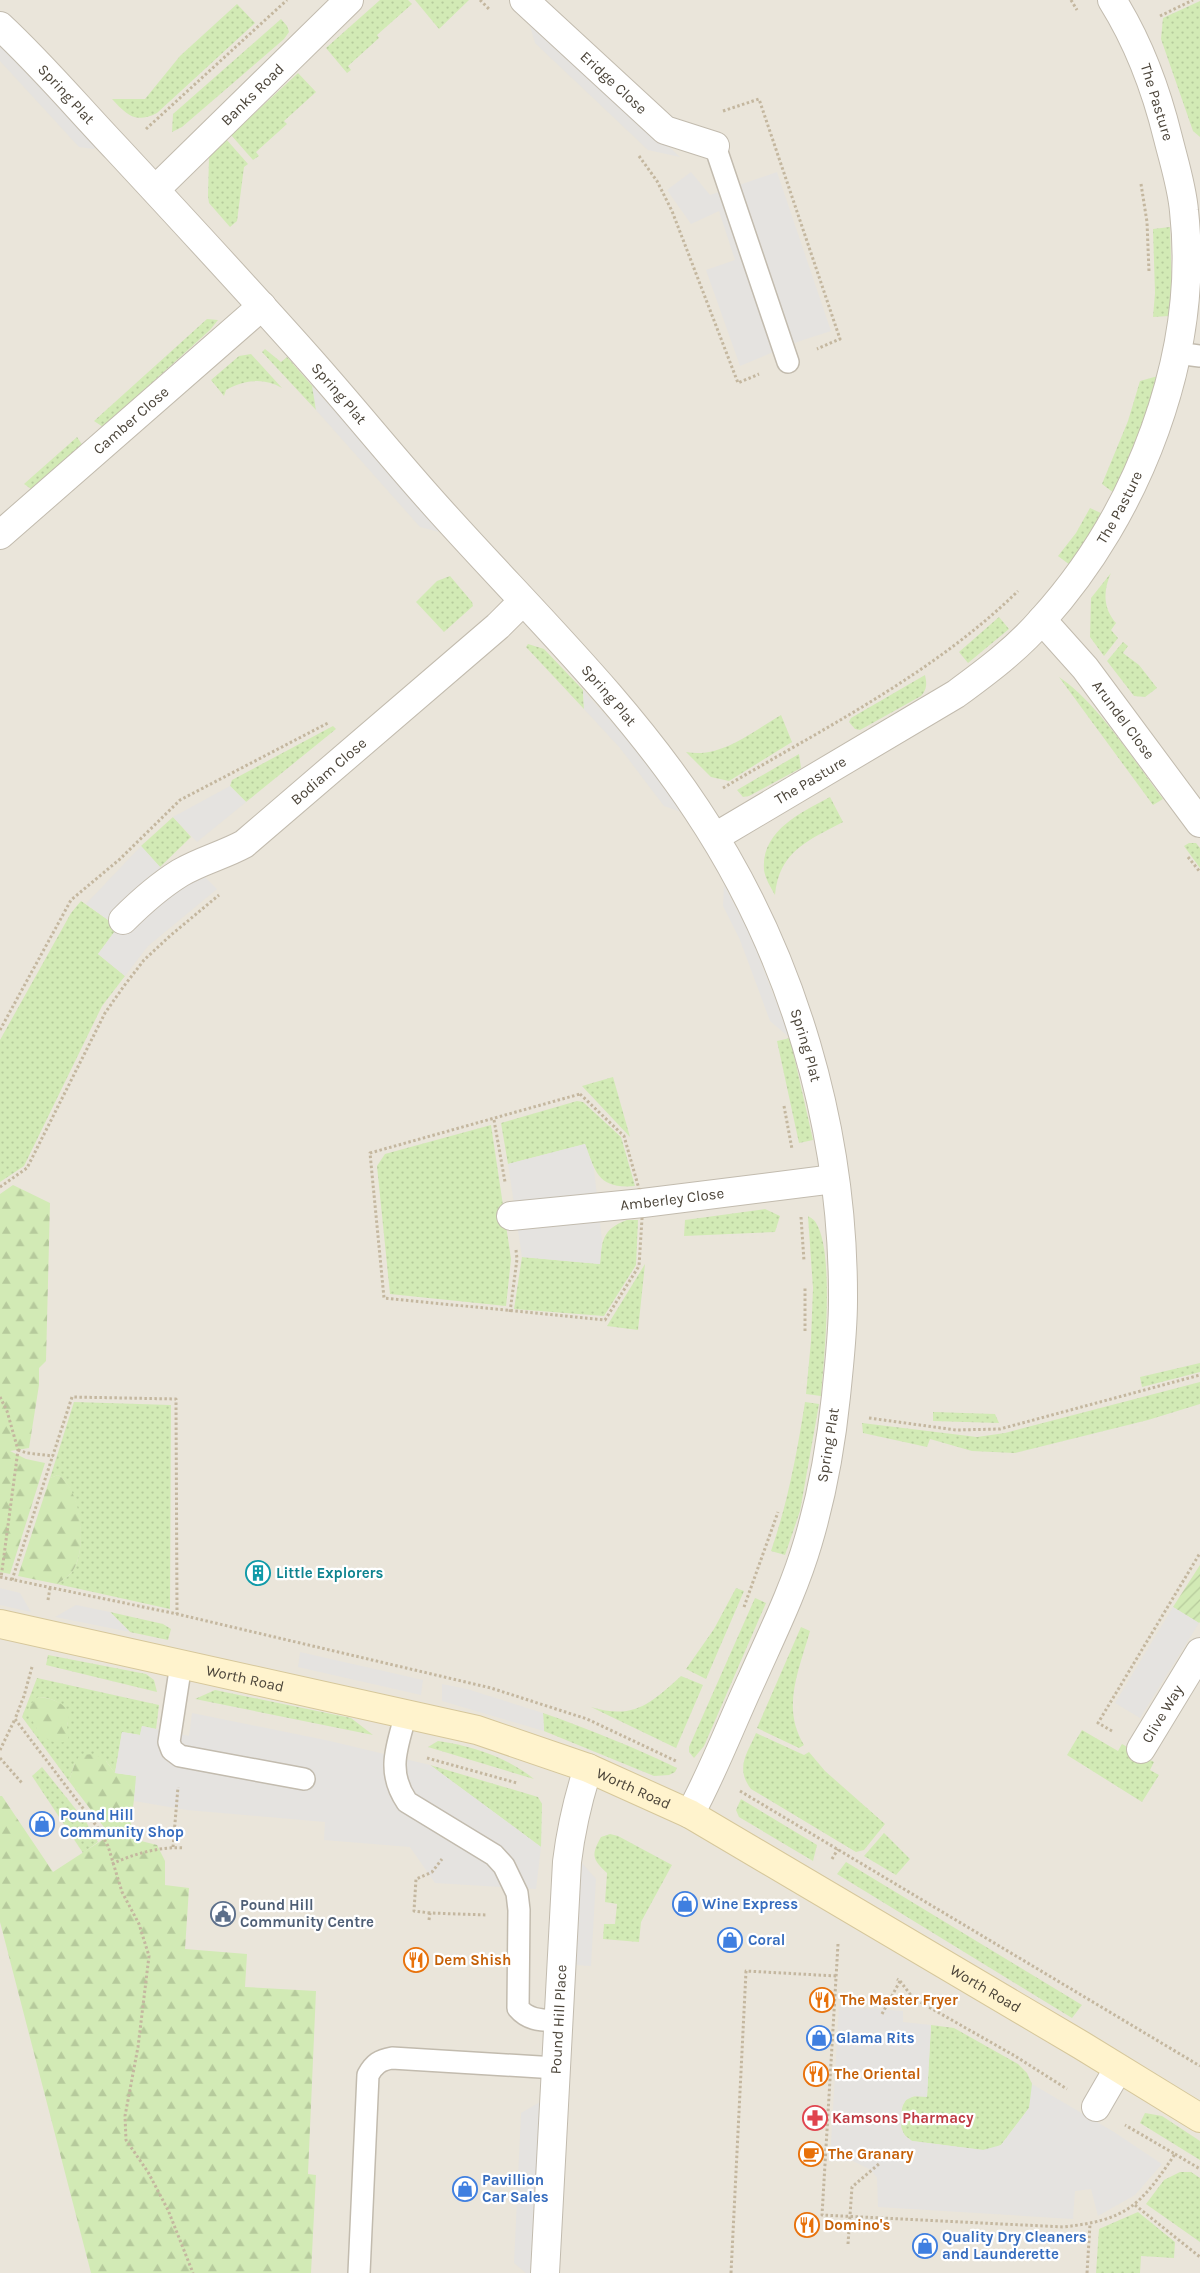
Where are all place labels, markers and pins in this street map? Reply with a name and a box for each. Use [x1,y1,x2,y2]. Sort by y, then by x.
building icon: Little Explorers [245,1560,271,1586]
place label: Little Explorers [276,1564,384,1582]
place label: Pound Hill Community Shop [60,1806,184,1841]
shop icon: Pound Hill Community Shop [29,1811,55,1837]
shop icon: Wine Express [672,1891,698,1917]
place label: Wine Express [702,1895,798,1913]
place label: Pound Hill Community Centre [240,1896,374,1931]
public building icon: Pound Hill Community Centre [210,1901,236,1927]
shop icon: Coral [717,1927,743,1953]
place label: Coral [748,1931,785,1949]
restaurant icon: Dem Shish [403,1947,429,1973]
place label: Dem Shish [434,1951,511,1969]
restaurant icon: The Master Fryer [809,1987,835,2013]
place label: The Master Fryer [840,1991,958,2009]
shop icon: Glama Rits [806,2025,832,2051]
place label: Glama Rits [836,2029,915,2047]
restaurant icon: The Oriental [803,2061,829,2087]
place label: The Oriental [834,2065,921,2083]
pharmacy icon: Kamsons Pharmacy [802,2105,828,2131]
place label: Kamsons Pharmacy [832,2109,974,2127]
cafe icon: The Granary [798,2141,824,2167]
place label: The Granary [828,2145,914,2163]
place label: Pavillion Car Sales [482,2171,549,2206]
shop icon: Pavillion Car Sales [452,2176,478,2202]
restaurant icon: Domino's [794,2212,820,2238]
place label: Domino's [824,2216,890,2234]
place label: Quality Dry Cleaners and Launderette [942,2228,1087,2263]
shop icon: Quality Dry Cleaners and Launderette [912,2233,938,2259]

